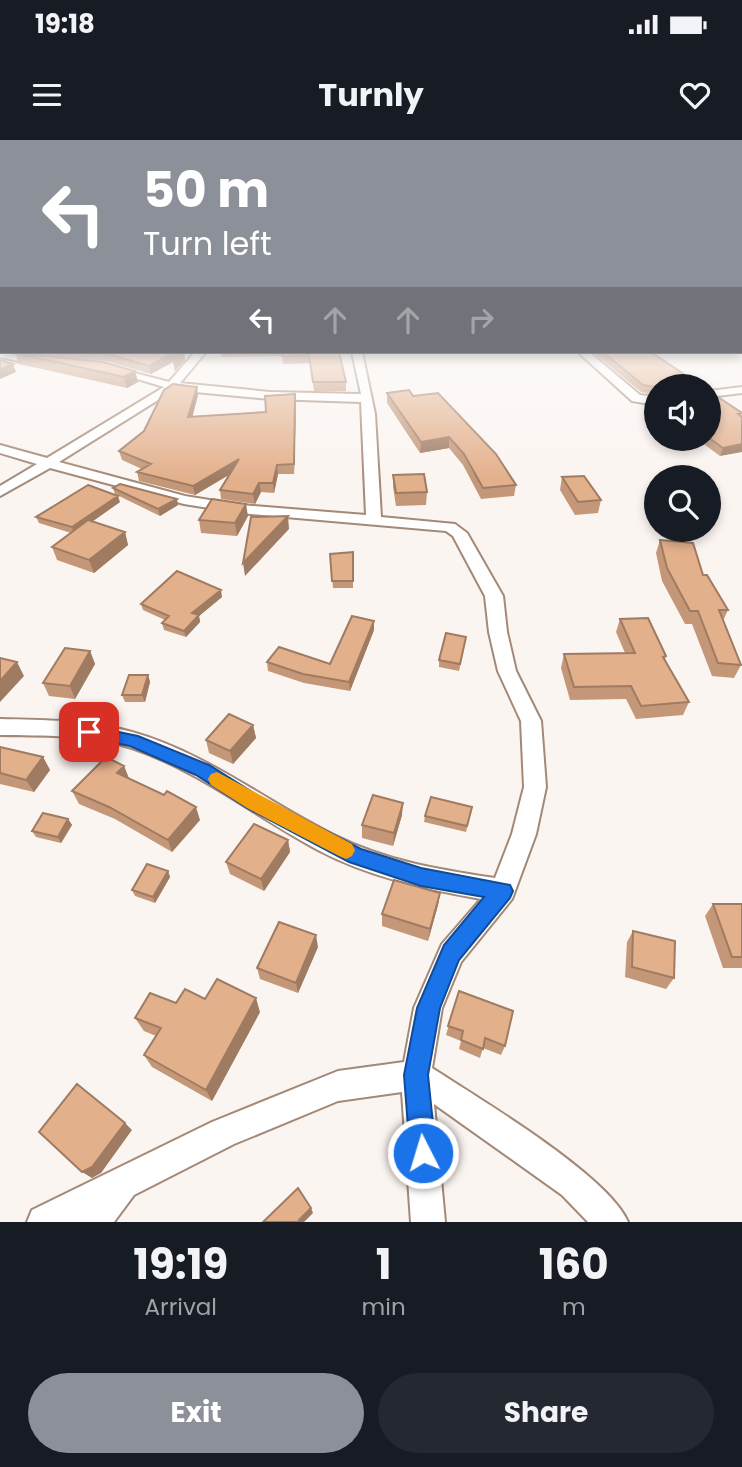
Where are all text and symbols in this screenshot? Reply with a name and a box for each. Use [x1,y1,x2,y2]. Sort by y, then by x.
text: 19:18 [35,6,95,42]
text: Turnly [318,72,424,117]
icon: menu [28,76,66,114]
icon: heart [676,76,714,114]
text: 50 m [143,156,269,224]
icon: left [28,168,119,259]
text: Turn left [143,221,272,266]
icon: left [243,301,281,339]
icon: ahead [316,301,354,339]
icon: ahead [389,301,427,339]
icon: right [462,301,500,339]
map controls [644,374,721,542]
button: sound [644,374,721,451]
button: search [644,465,721,542]
pin [59,702,119,762]
icon: arrive [70,713,108,751]
position arrow [386,1116,460,1190]
text: 19:19 [133,1235,228,1294]
text: 1 [376,1235,392,1294]
text: 160 [539,1235,609,1294]
text: Arrival [145,1291,217,1323]
text: min [362,1291,406,1323]
text: m [562,1291,586,1323]
button: Exit [28,1373,364,1453]
button: Share [378,1373,714,1453]

